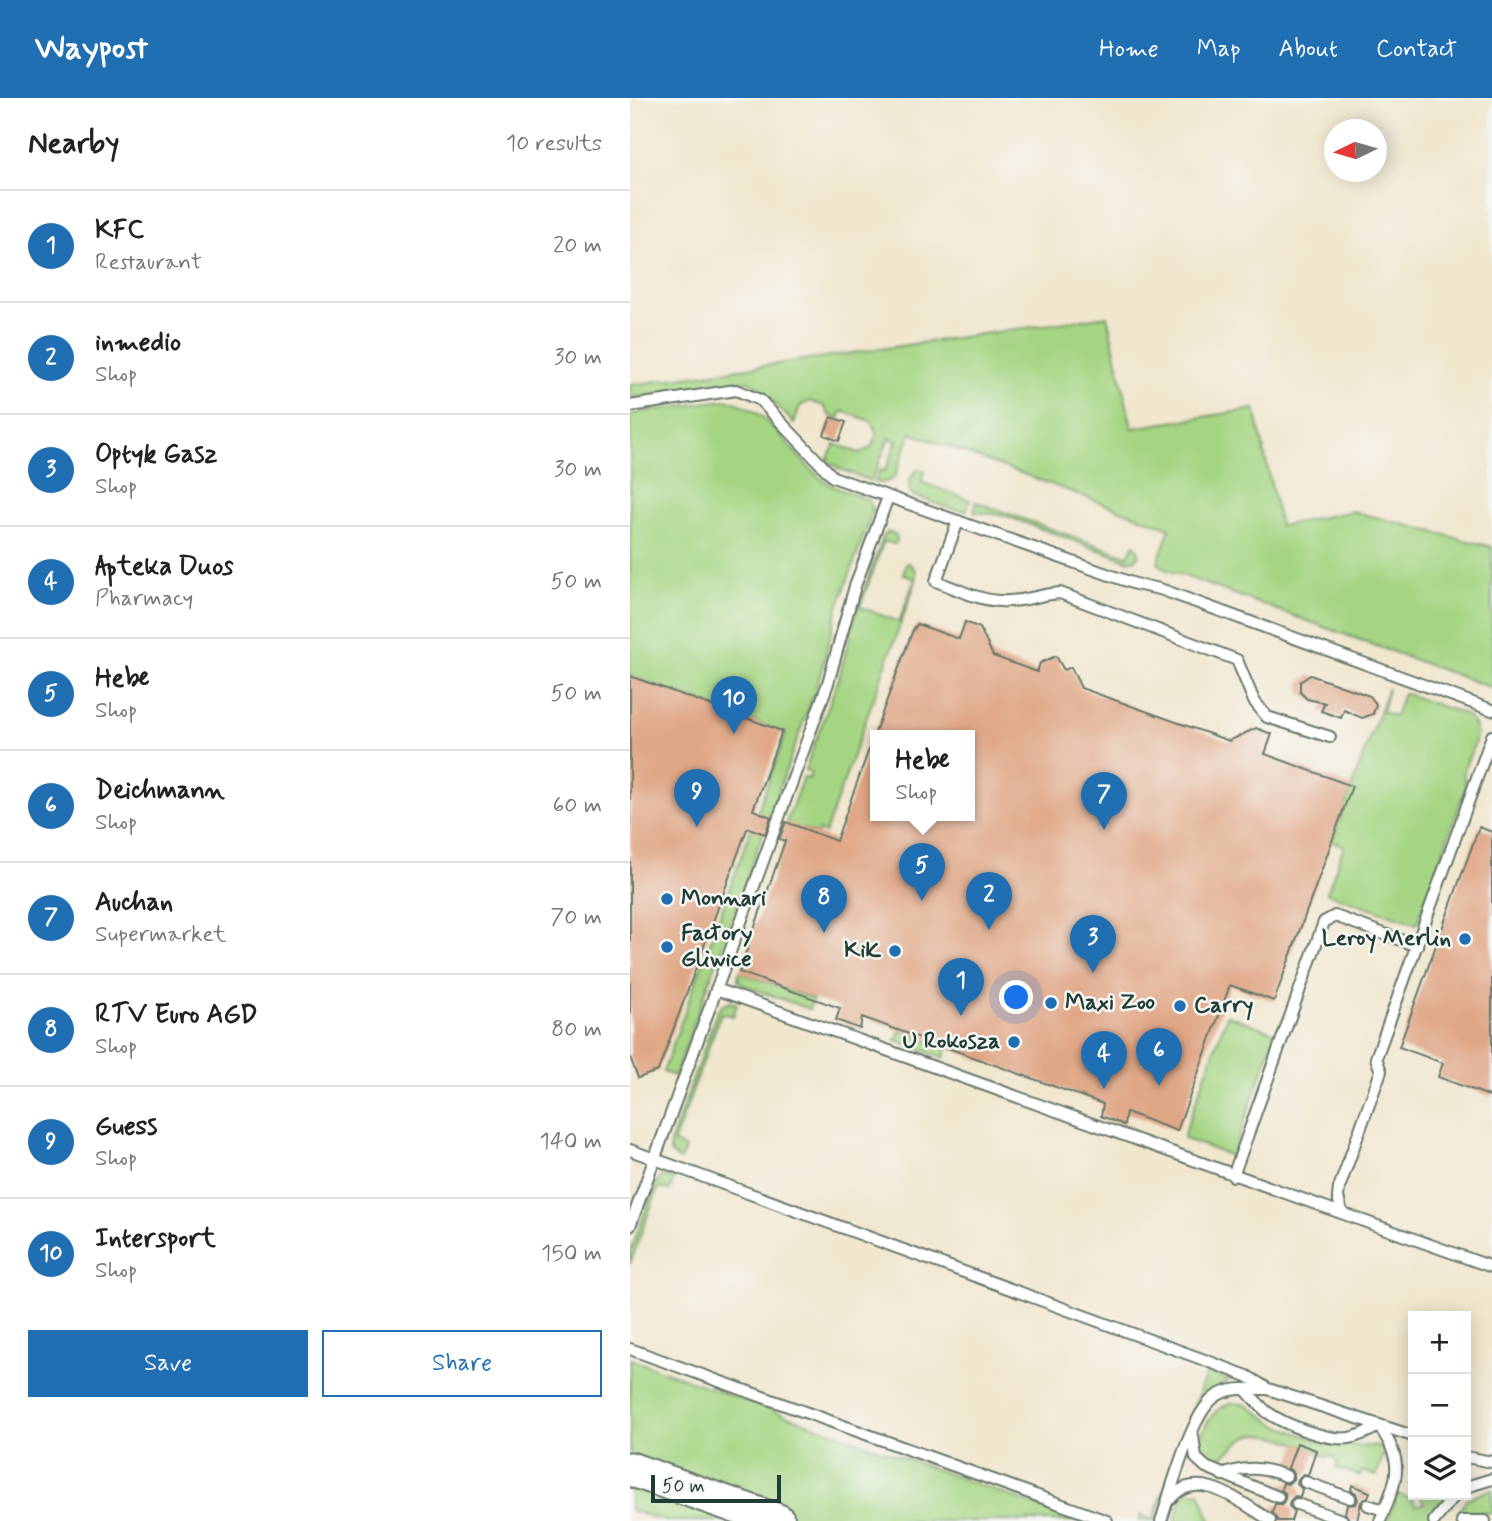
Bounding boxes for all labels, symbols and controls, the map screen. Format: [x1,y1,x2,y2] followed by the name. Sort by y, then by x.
[35,27,148,71] text: Waypost
[1099,34,1159,65] text: Home
[1197,34,1241,65] text: Map
[1279,34,1338,65] text: About
[1376,34,1457,65] text: Contact
[1324,119,1387,182] north arrow
[28,124,119,163] text: Nearby
[506,129,602,159] text: 10 results
[95,214,144,248] text: KFC
[46,231,56,261] text: 1
[553,231,602,261] text: 20 m
[95,248,202,278] text: Restaurant
[95,326,181,360] text: inmedio
[45,343,57,373] text: 2
[554,343,602,373] text: 30 m
[95,360,137,390] text: Shop
[95,438,217,472] text: Optyk Gasz
[46,455,56,485] text: 3
[554,455,602,485] text: 30 m
[95,472,137,502] text: Shop
[95,550,234,584] text: Apteka Duos
[44,567,58,597] text: 4
[551,567,602,597] text: 50 m
[95,584,193,614] text: Pharmacy
[95,662,149,696] text: Hebe
[711,676,757,734] pin: 10
[44,679,58,709] text: 5
[551,679,602,709] text: 50 m
[95,696,137,726] text: Shop
[870,730,975,821] popup
[895,744,950,778] text: Hebe
[674,769,720,827] pin: 9
[1081,772,1127,830] pin: 7
[95,774,225,808] text: Deichmann
[895,778,938,808] text: Shop
[45,791,57,821] text: 6
[553,791,602,821] text: 60 m
[95,808,137,838] text: Shop
[899,843,945,901] pin: 5
[966,872,1012,930] pin: 2
[801,875,847,933] pin: 8
[681,884,766,914] place label: Monnari
[95,886,173,920] text: Auchan
[659,891,675,907] marker: Monnari
[44,903,58,933] text: 7
[550,903,602,933] text: 70 m
[1070,915,1116,973] pin: 3
[681,919,753,975] place label: Factory Gliwice
[95,920,226,950] text: Supermarket
[1322,924,1451,954] place label: Leroy Merlin
[1457,931,1473,947] marker: Leroy Merlin
[844,936,881,966] place label: KiK
[659,939,675,955] marker: Factory Gliwice
[887,943,903,959] marker: KiK
[938,958,984,1016] pin: 1
[999,980,1033,1014] your location
[1065,988,1155,1018] place label: Maxi Zoo
[1194,991,1253,1021] place label: Carry
[1043,995,1059,1011] marker: Maxi Zoo
[95,998,258,1032] text: RTV Euro AGD
[1172,998,1188,1014] marker: Carry
[45,1015,57,1045] text: 8
[551,1015,602,1045] text: 80 m
[903,1027,1000,1057] place label: U Rokosza
[1136,1028,1182,1086] pin: 6
[1081,1031,1127,1089] pin: 4
[95,1032,137,1062] text: Shop
[1006,1034,1022,1050] marker: U Rokosza
[95,1110,157,1144] text: Guess
[45,1127,57,1157] text: 9
[539,1127,602,1157] text: 140 m
[95,1144,137,1174] text: Shop
[95,1222,216,1256] text: Intersport
[39,1239,63,1269] text: 10
[541,1239,602,1269] text: 150 m
[95,1256,137,1286] text: Shop
[1408,1311,1471,1500] map controls
[1408,1311,1471,1374] button: +
[28,1330,308,1397] button: Save
[322,1330,602,1397] button: Share
[1408,1374,1471,1437] button: −
[1408,1437,1471,1500] button: layers
[651,1472,780,1504] scale bar
[662,1474,705,1499] text: 50 m

